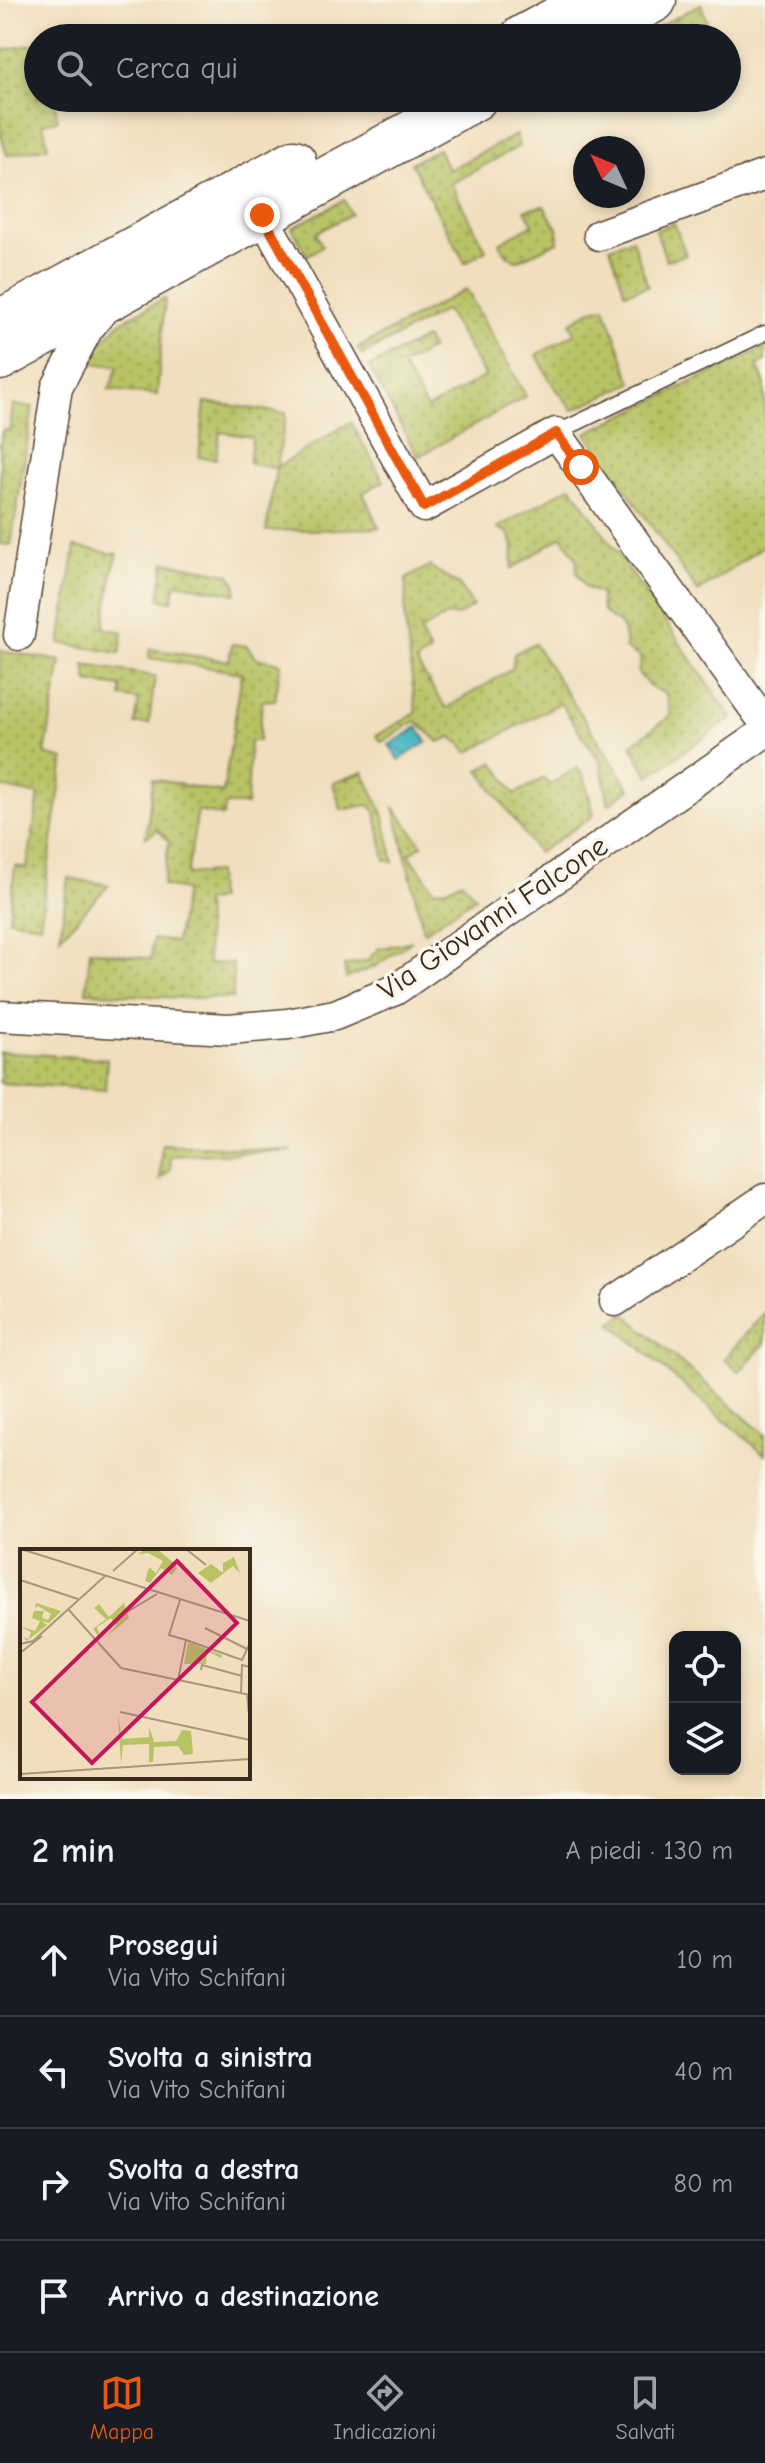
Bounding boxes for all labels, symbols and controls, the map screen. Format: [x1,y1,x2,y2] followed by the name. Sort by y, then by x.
[24,24,741,112] search box
[52,46,96,90] icon: search
[116,51,238,86] text: Cerca qui
[573,136,645,208] north arrow
[244,197,280,233] route end
[563,449,599,485] route start
[372,828,614,1008] street label: Via Giovanni Falcone
[20,1549,250,1779] inset map
[669,1631,741,1775] map controls
[669,1631,741,1703] button: locate
[669,1703,741,1775] button: layers
[32,1831,115,1871] text: 2 min
[565,1836,733,1866] text: A piedi · 130 m
[108,1928,219,1963] text: Prosegui
[32,1938,76,1982] icon: ahead
[677,1945,733,1975] text: 10 m
[108,1963,286,1993] text: Via Vito Schifani
[108,2040,313,2075] text: Svolta a sinistra
[32,2050,76,2094] icon: left
[674,2057,733,2087] text: 40 m
[108,2075,286,2105] text: Via Vito Schifani
[108,2152,300,2187] text: Svolta a destra
[32,2162,76,2206] icon: right
[674,2169,733,2199] text: 80 m
[108,2187,286,2217] text: Via Vito Schifani
[32,2274,76,2318] icon: arrive
[108,2279,379,2314] text: Arrivo a destinazione
[90,2371,154,2445] tab: Mappa
[334,2371,436,2445] tab: Indicazioni
[616,2371,675,2445] tab: Salvati

